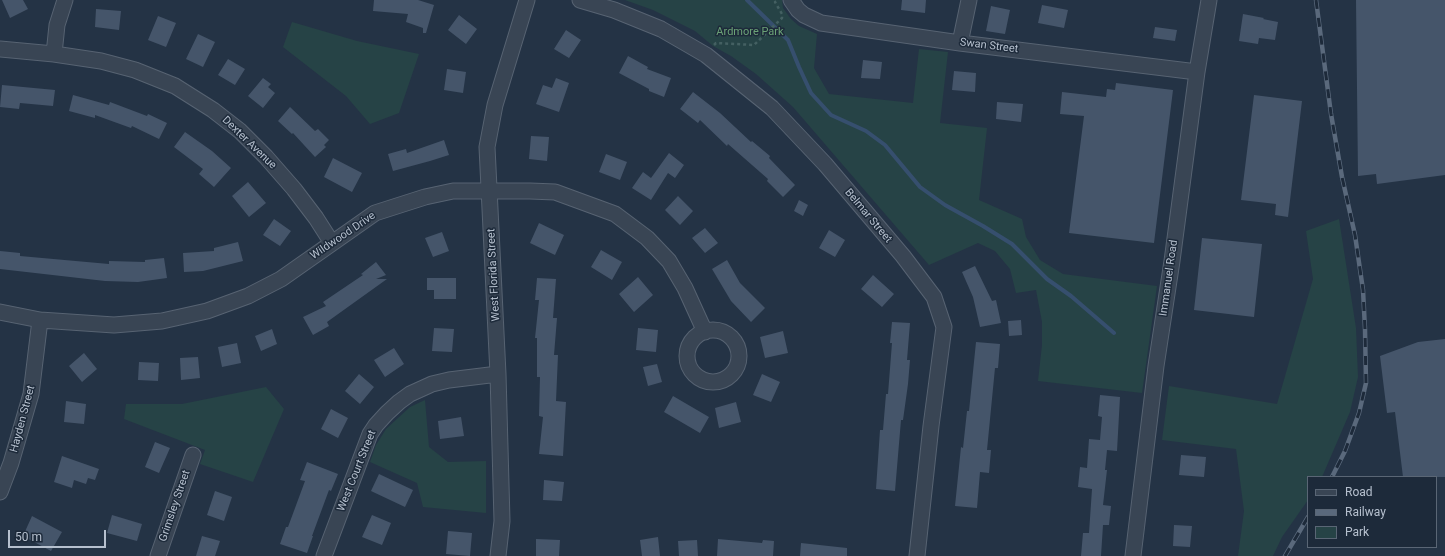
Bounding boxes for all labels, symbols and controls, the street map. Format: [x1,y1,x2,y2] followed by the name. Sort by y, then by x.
[716,25,784,39] park label: Ardmore Park
[959,36,1019,56] street label: Swan Street
[219,114,279,172] street label: Dexter Avenue
[842,186,894,246] street label: Belmar Street
[308,209,378,263] street label: Wildwood Drive
[485,228,503,322] street label: West Florida Street
[1157,239,1181,317] street label: Immanuel Road
[8,384,38,454] street label: Hayden Street
[335,429,379,513] street label: West Court Street
[157,469,193,543] street label: Grimsley Street
[1307,476,1437,548] legend
[1345,485,1373,499] text: Road
[1345,505,1386,519] text: Railway
[10,522,108,548] scale bar
[1345,525,1369,539] text: Park
[15,530,42,544] text: 50 m

